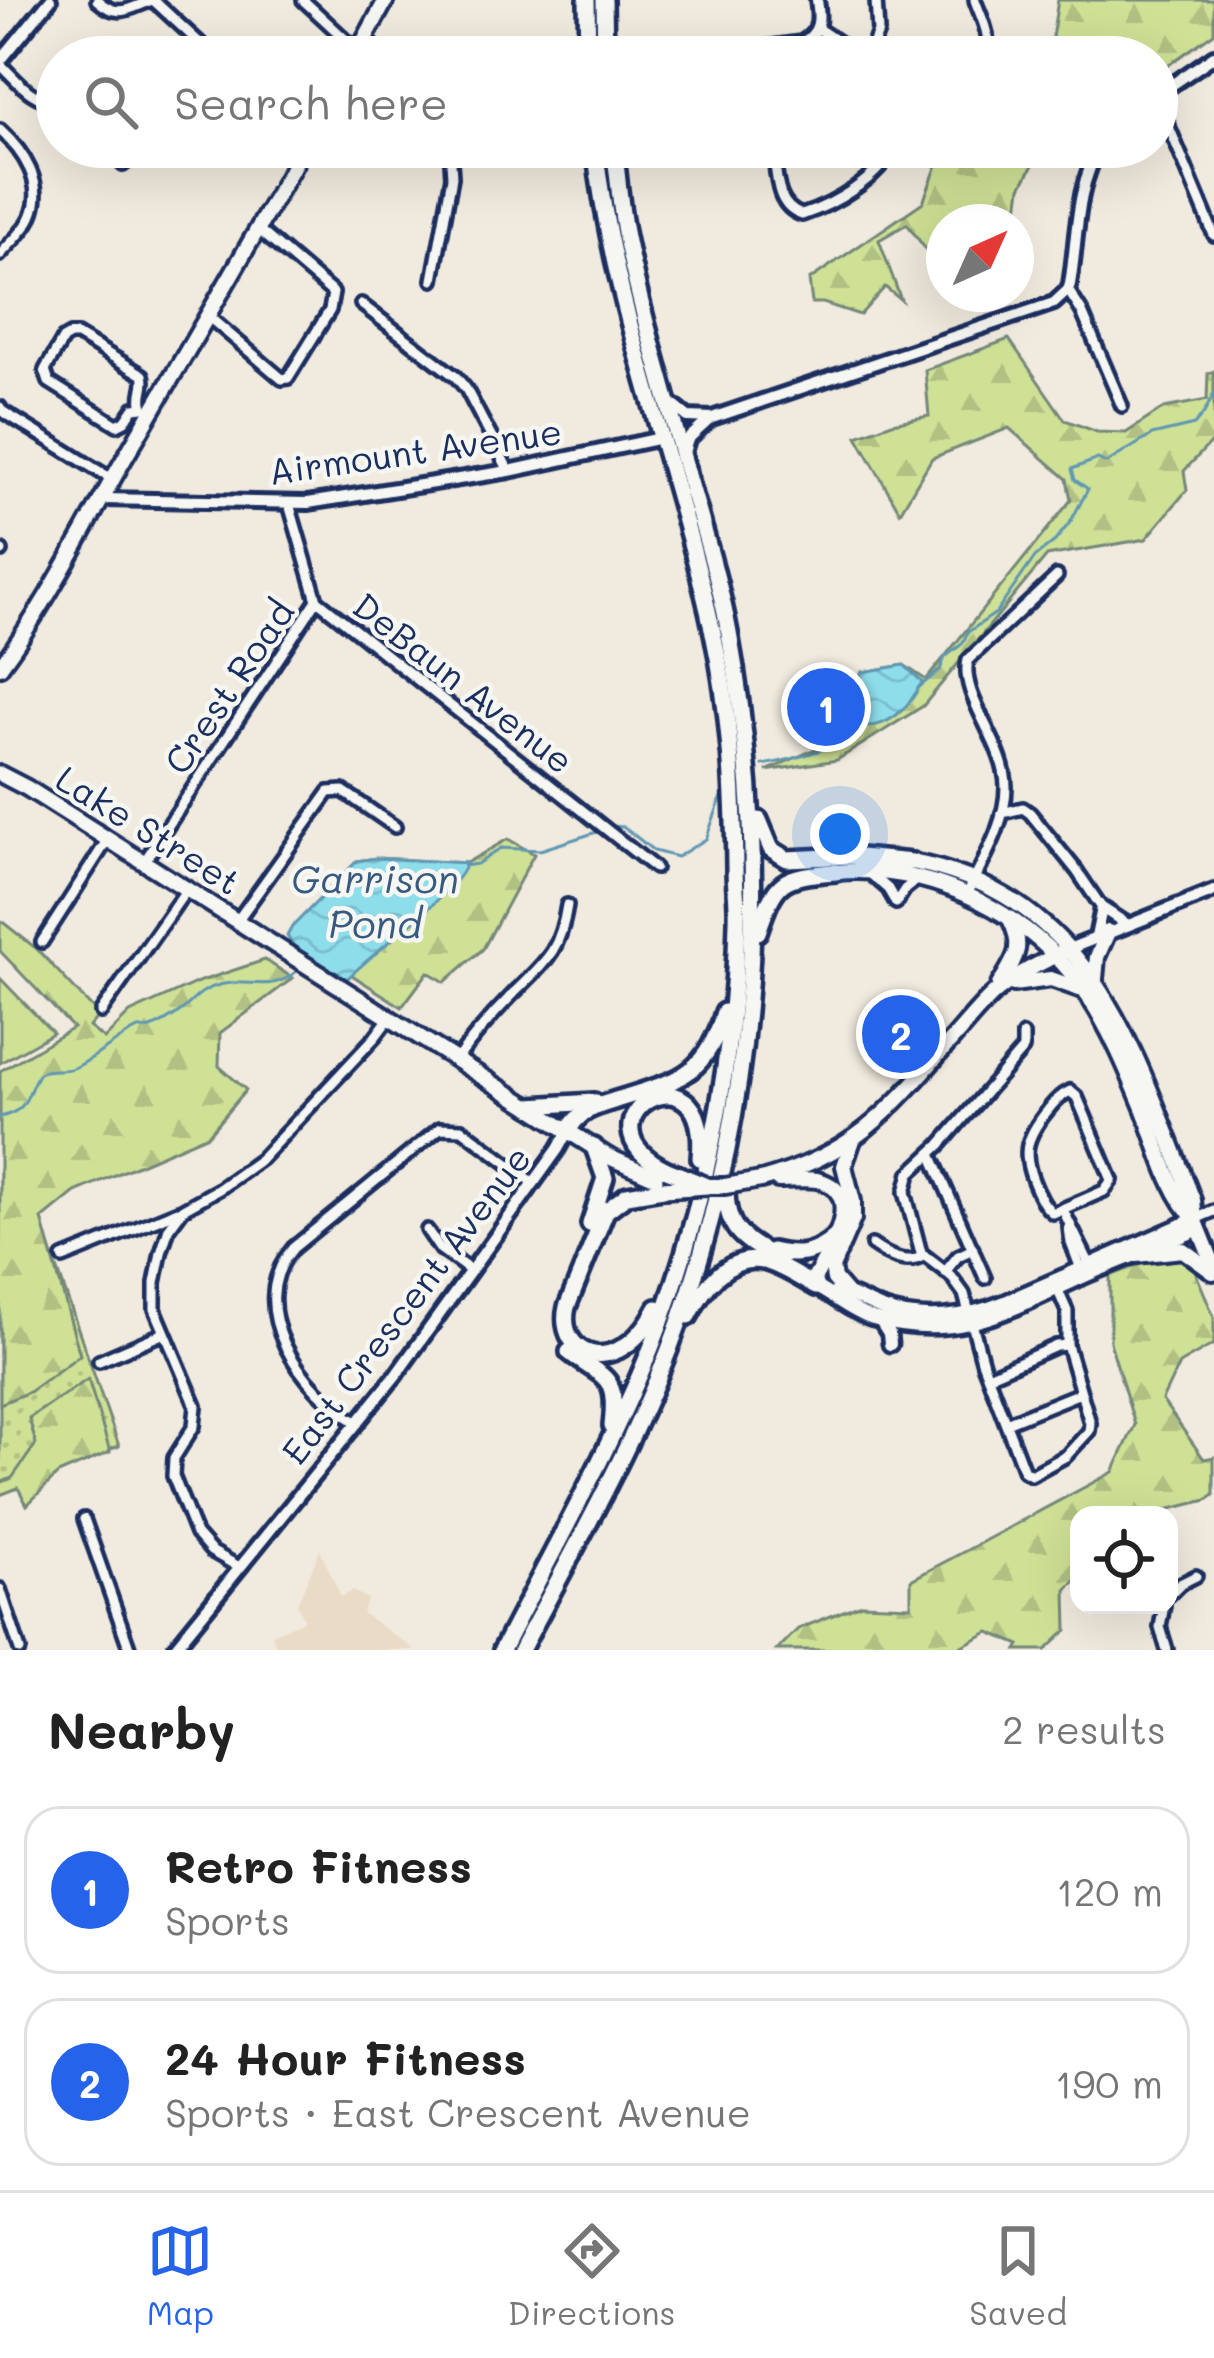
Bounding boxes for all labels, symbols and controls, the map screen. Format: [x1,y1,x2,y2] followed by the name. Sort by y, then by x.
[36,36,1178,168] search box
[78,69,144,135] icon: search
[174,73,448,131] text: Search here
[926,204,1034,312] north arrow
[265,406,565,494] street label: Airmount Avenue
[344,581,584,783] street label: DeBaun Avenue
[152,590,304,782] street label: Crest Road
[787,662,865,752] pin: 1
[48,754,250,904] street label: Lake Street
[810,804,870,864] your location
[291,852,459,948] water label: Garrison Pond
[862,989,940,1079] pin: 2
[270,1135,540,1473] street label: East Crescent Avenue
[1070,1506,1178,1614] map controls
[1070,1506,1178,1614] button: locate
[48,1695,235,1762] text: Nearby
[1002,1703,1166,1754] text: 2 results
[165,1836,472,1894] text: Retro Fitness
[81,1865,99,1916] text: 1
[1056,1865,1163,1916] text: 120 m
[165,1894,290,1945] text: Sports
[165,2028,526,2086] text: 24 Hour Fitness
[79,2057,101,2108] text: 2
[1055,2057,1163,2108] text: 190 m
[165,2086,751,2137] text: Sports · East Crescent Avenue
[147,2218,214,2333] tab: Map
[508,2218,675,2333] tab: Directions
[969,2218,1067,2333] tab: Saved

